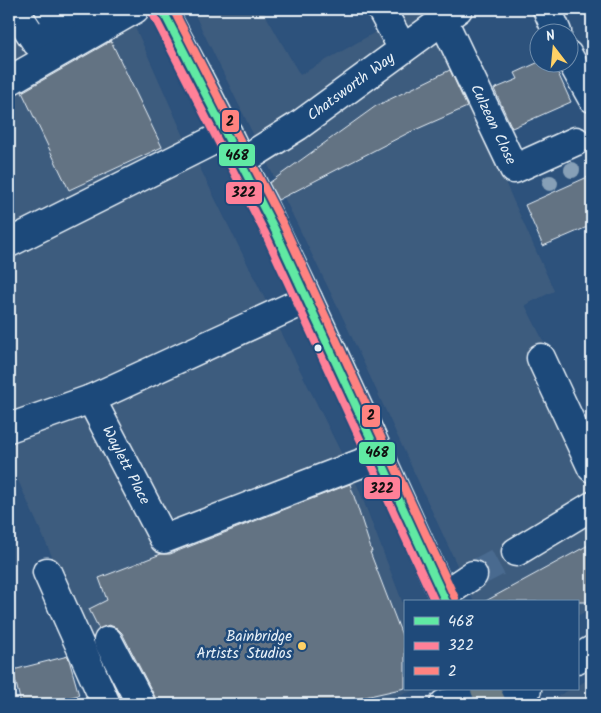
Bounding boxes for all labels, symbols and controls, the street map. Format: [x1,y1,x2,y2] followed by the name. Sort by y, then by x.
[528,22,578,72] north arrow
[543,25,558,48] text: N
[302,46,401,127] street label: Chatsworth Way
[463,80,523,169] street label: Culzean Close
[221,109,240,133] line badge: 2
[226,111,234,133] text: 2
[218,143,256,167] line badge: 468
[225,145,249,167] text: 468
[225,181,263,205] line badge: 322
[231,182,256,204] text: 322
[313,343,323,353] unlabelled marker
[361,404,381,428] line badge: 2
[367,405,375,427] text: 2
[95,422,156,510] street label: Waylett Place
[358,441,396,465] line badge: 468
[365,442,389,464] text: 468
[363,476,401,500] line badge: 322
[369,478,394,500] text: 322
[404,600,578,690] legend
[448,610,475,634] text: 468
[197,625,293,666] place label: Bainbridge Artists' Studios
[448,634,474,658] text: 322
[296,640,308,652] marker: Bainbridge Artists' Studios
[448,660,457,684] text: 2

